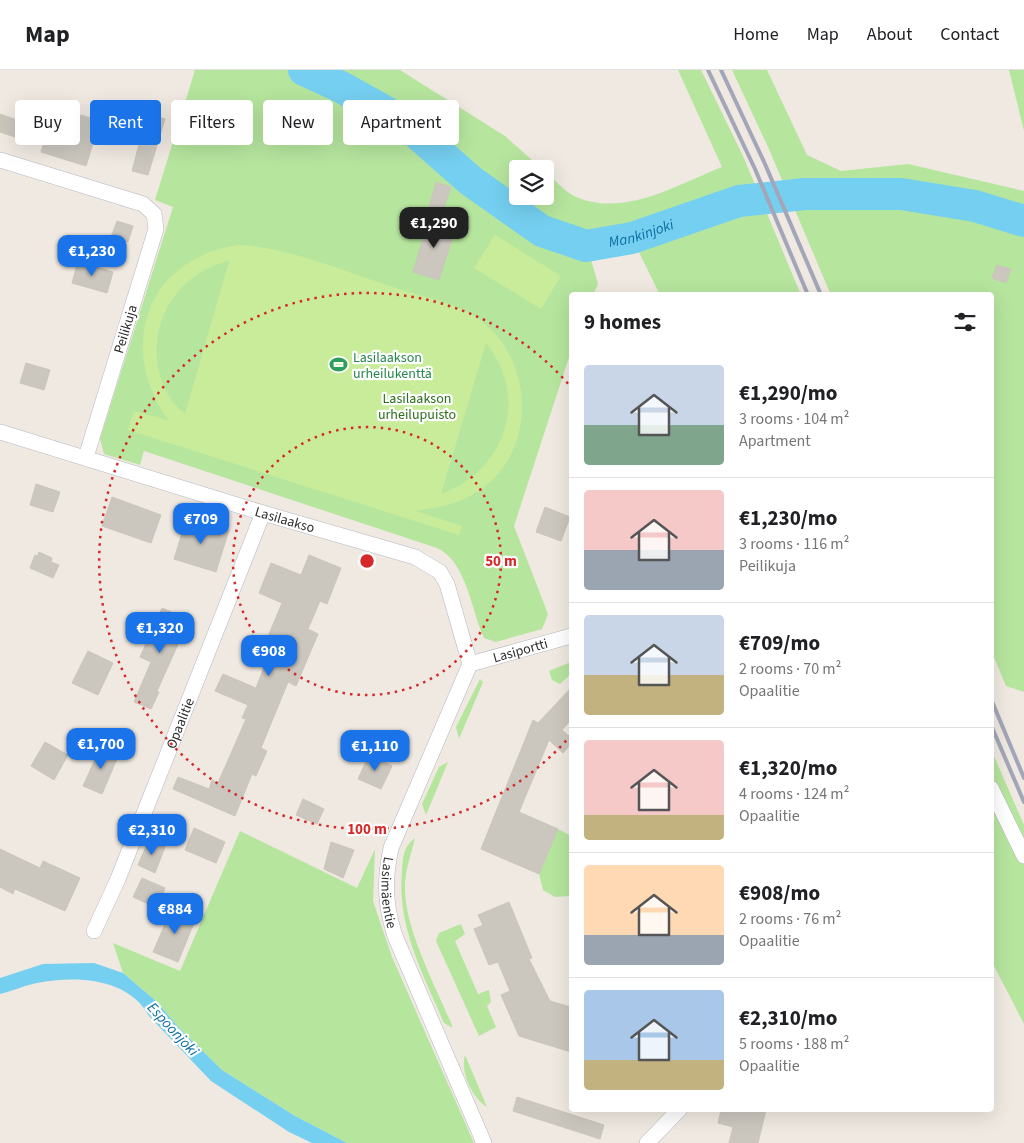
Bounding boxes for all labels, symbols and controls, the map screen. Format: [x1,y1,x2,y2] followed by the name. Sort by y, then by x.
[25,17,70,52] text: Map
[733,22,779,47] text: Home
[807,22,839,47] text: Map
[867,22,912,47] text: About
[940,22,999,47] text: Contact
[15,100,80,145] chip: Buy
[90,100,161,145] chip: Rent
[171,100,253,145] chip: Filters
[263,100,333,145] chip: New
[343,100,459,145] chip: Apartment
[509,160,554,205] map controls
[509,160,554,205] button: layers
[393,206,475,249] pin: €1,290
[410,212,458,234] text: €1,290
[607,214,677,253] water label: Mankinjoki
[51,234,133,277] pin: €1,230
[68,240,116,262] text: €1,230
[109,303,143,356] street label: Peilikuja
[584,307,661,337] text: 9 homes
[951,308,979,336] icon: filters
[353,348,432,384] place label: Lasilaakson urheilukenttä
[329,355,349,375] sports icon: Lasilaakson urheilukenttä
[739,378,838,408] text: €1,290/mo
[624,385,684,445] icon: home
[378,389,456,425] park label: Lasilaakson urheilupuisto
[739,408,849,430] text: 3 rooms · 104 m²
[739,430,811,452] text: Apartment
[171,502,231,545] pin: €709
[252,502,317,538] street label: Lasilaakso
[739,503,838,533] text: €1,230/mo
[184,508,218,530] text: €709
[624,510,684,570] icon: home
[739,533,849,555] text: 3 rooms · 116 m²
[485,551,517,572] text: 50 m
[358,552,376,570] centre of rings
[739,555,796,577] text: Peilikuja
[119,612,201,654] pin: €1,320
[136,617,184,639] text: €1,320
[739,628,820,658] text: €709/mo
[239,634,299,677] pin: €908
[491,634,550,668] street label: Lasiportti
[624,635,684,695] icon: home
[252,640,286,662] text: €908
[739,658,841,680] text: 2 rooms · 70 m²
[739,680,800,702] text: Opaalitie
[162,695,200,752] street label: Opaalitie
[60,728,142,770] pin: €1,700
[334,730,416,772] pin: €1,110
[77,733,125,755] text: €1,700
[351,735,399,757] text: €1,110
[739,753,838,783] text: €1,320/mo
[624,760,684,820] icon: home
[739,783,849,805] text: 4 rooms · 124 m²
[739,805,800,827] text: Opaalitie
[111,814,193,856] pin: €2,310
[128,819,176,841] text: €2,310
[347,819,387,840] text: 100 m
[375,855,401,931] street label: Lasimäentie
[739,878,820,908] text: €908/mo
[624,885,684,945] icon: home
[145,892,205,935] pin: €884
[158,898,192,920] text: €884
[739,908,841,930] text: 2 rooms · 76 m²
[739,930,800,952] text: Opaalitie
[142,998,203,1061] water label: Espoonjoki
[739,1003,838,1033] text: €2,310/mo
[624,1010,684,1070] icon: home
[739,1033,849,1055] text: 5 rooms · 188 m²
[739,1055,800,1077] text: Opaalitie

